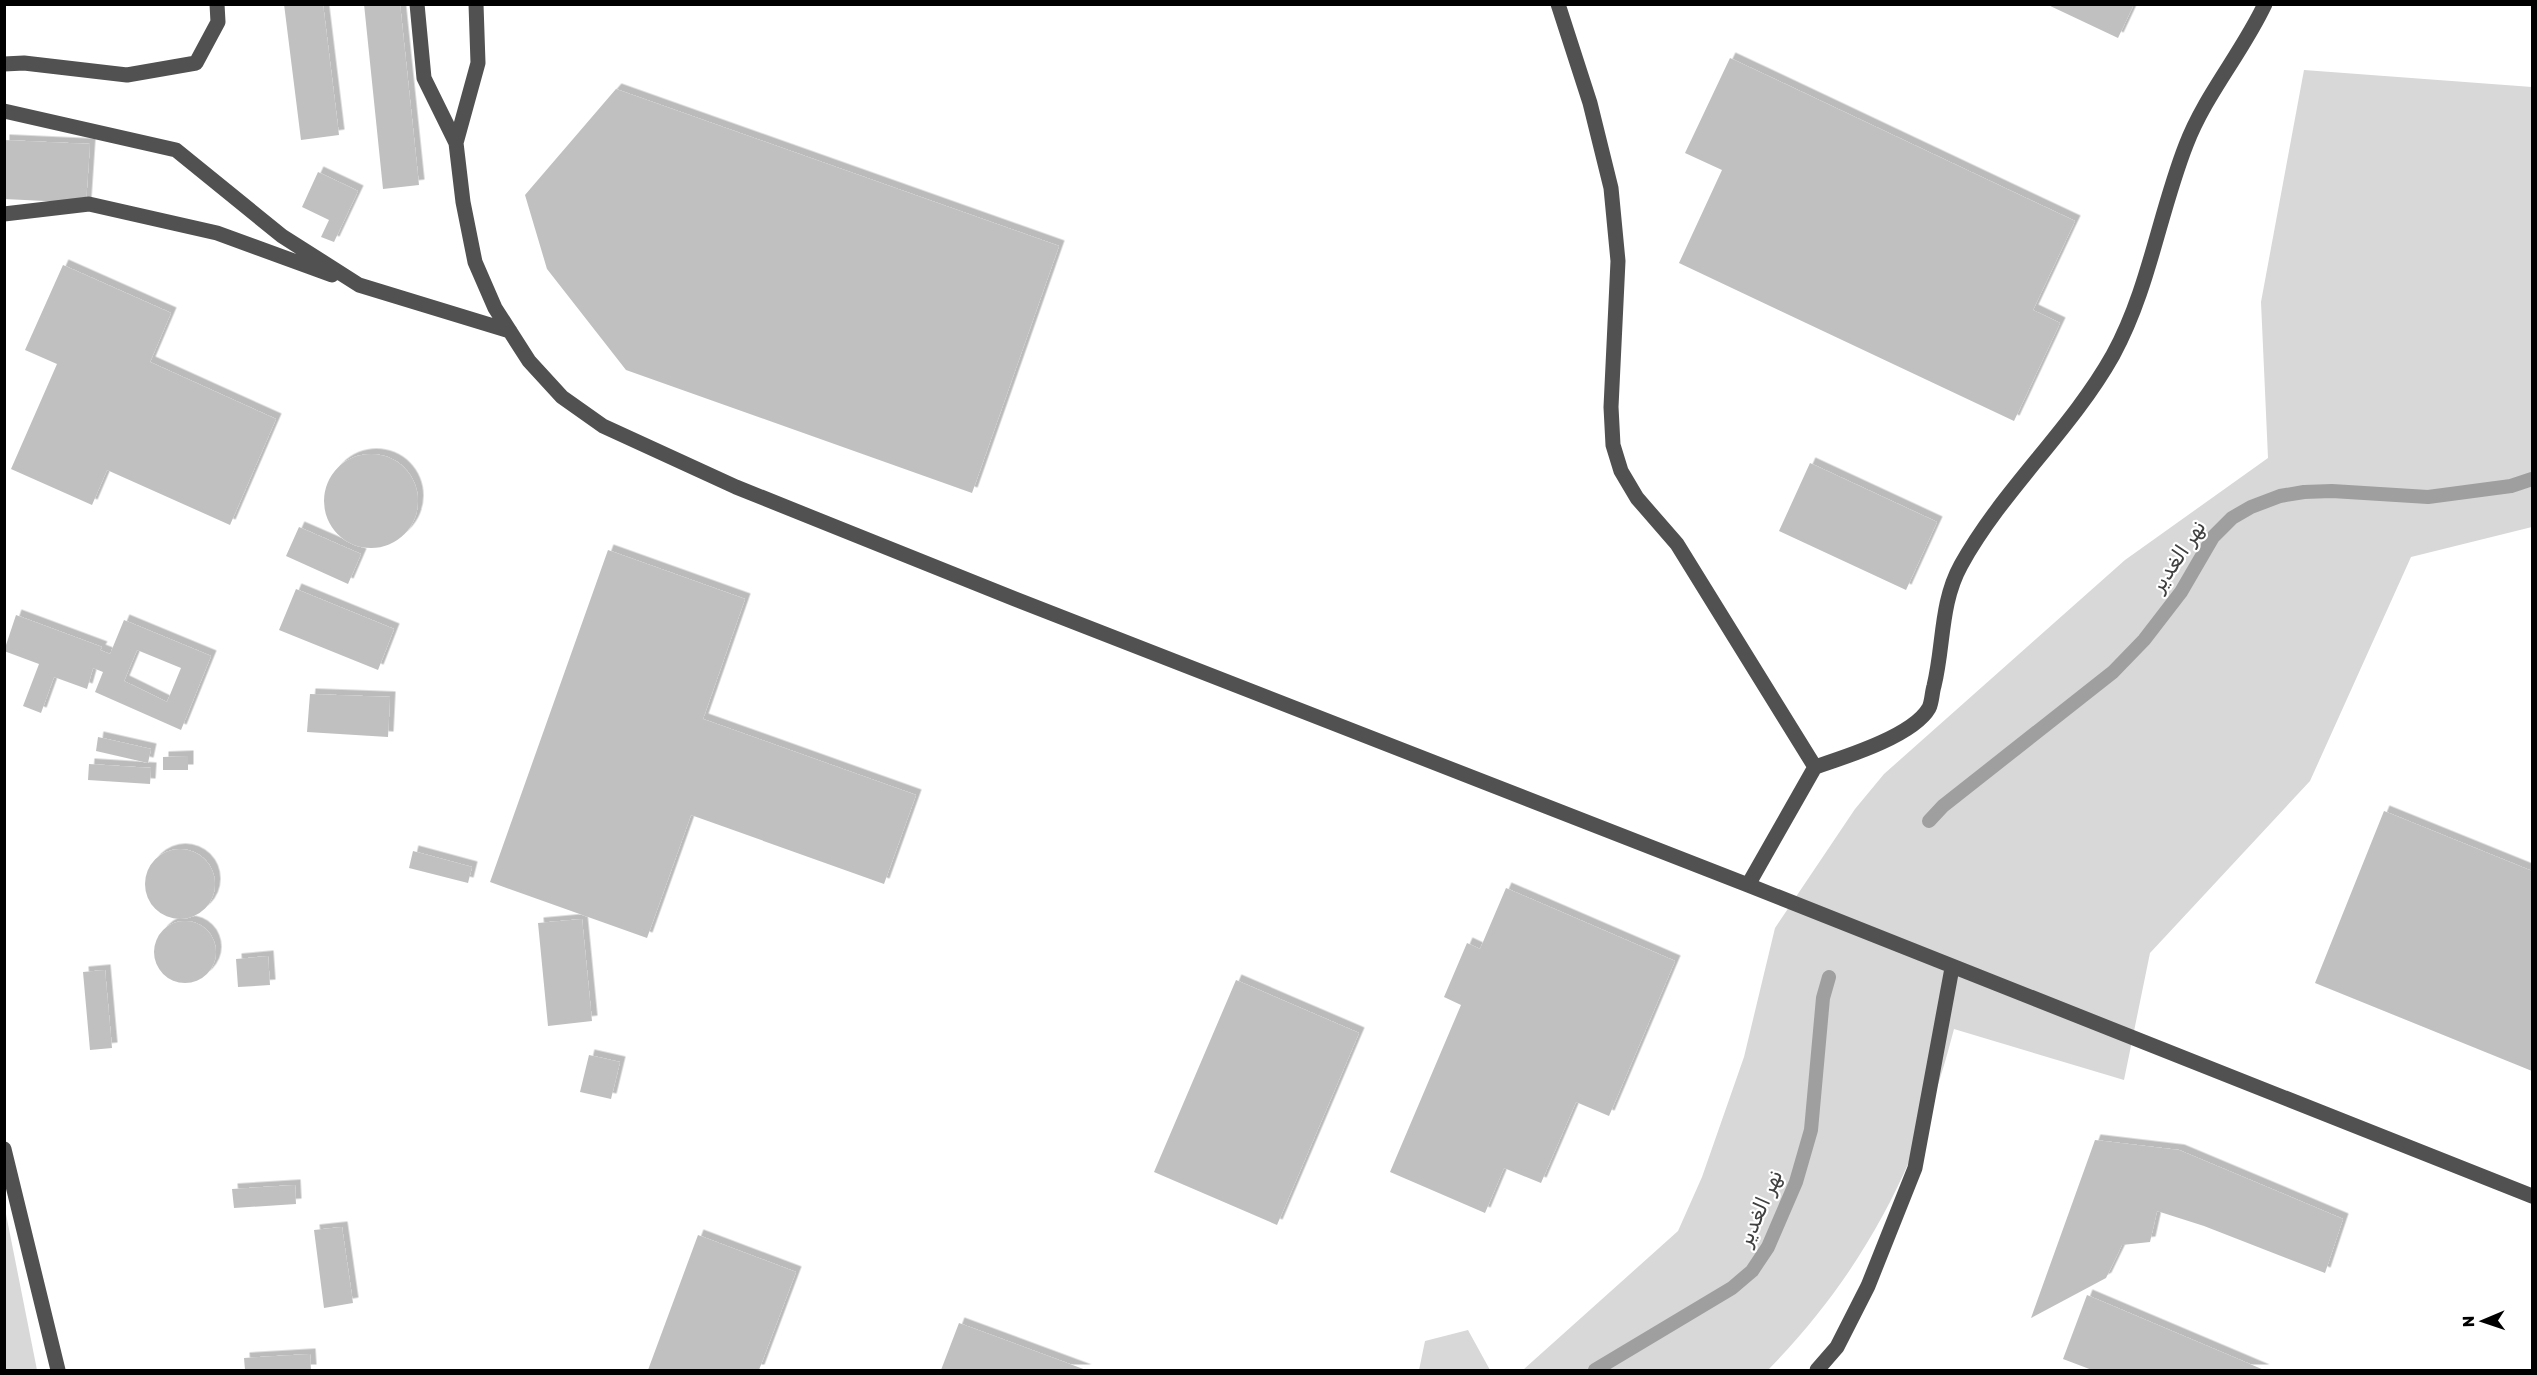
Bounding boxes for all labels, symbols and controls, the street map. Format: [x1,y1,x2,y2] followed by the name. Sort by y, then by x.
[2143,515,2211,598] water label: نهر الغدير
[1731,1166,1787,1252] water label: نهر الغدير
[2453,1291,2513,1351] north arrow
[2459,1315,2478,1328] text: N

